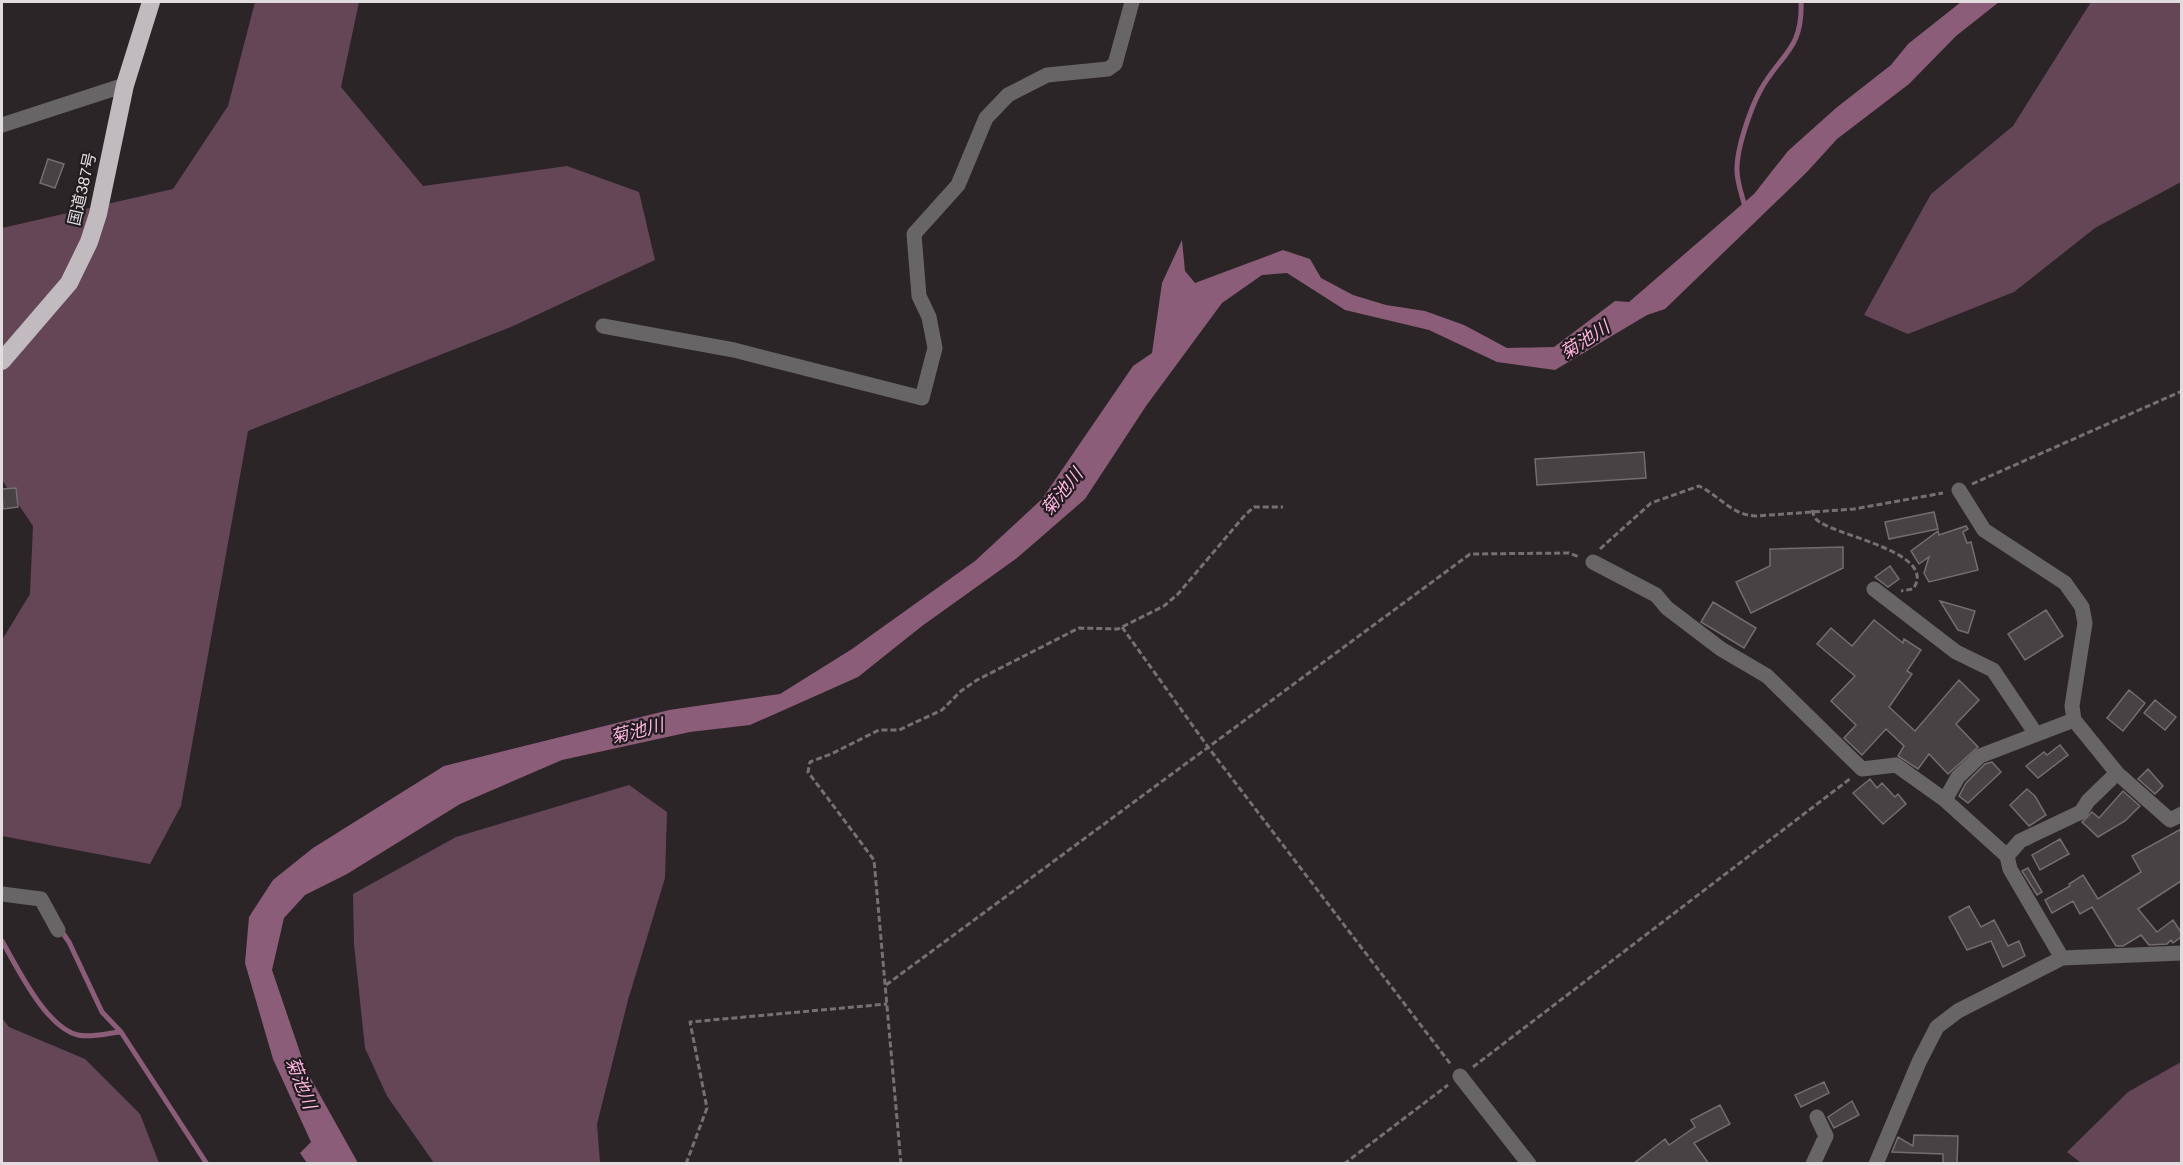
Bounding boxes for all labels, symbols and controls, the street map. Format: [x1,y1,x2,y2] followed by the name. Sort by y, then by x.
[65,151,99,227] street label: 国道387号
[1557,316,1615,363] water label: 菊池川
[1037,463,1088,519] water label: 菊池川
[608,714,668,747] water label: 菊池川
[282,1054,321,1114] water label: 菊池川

